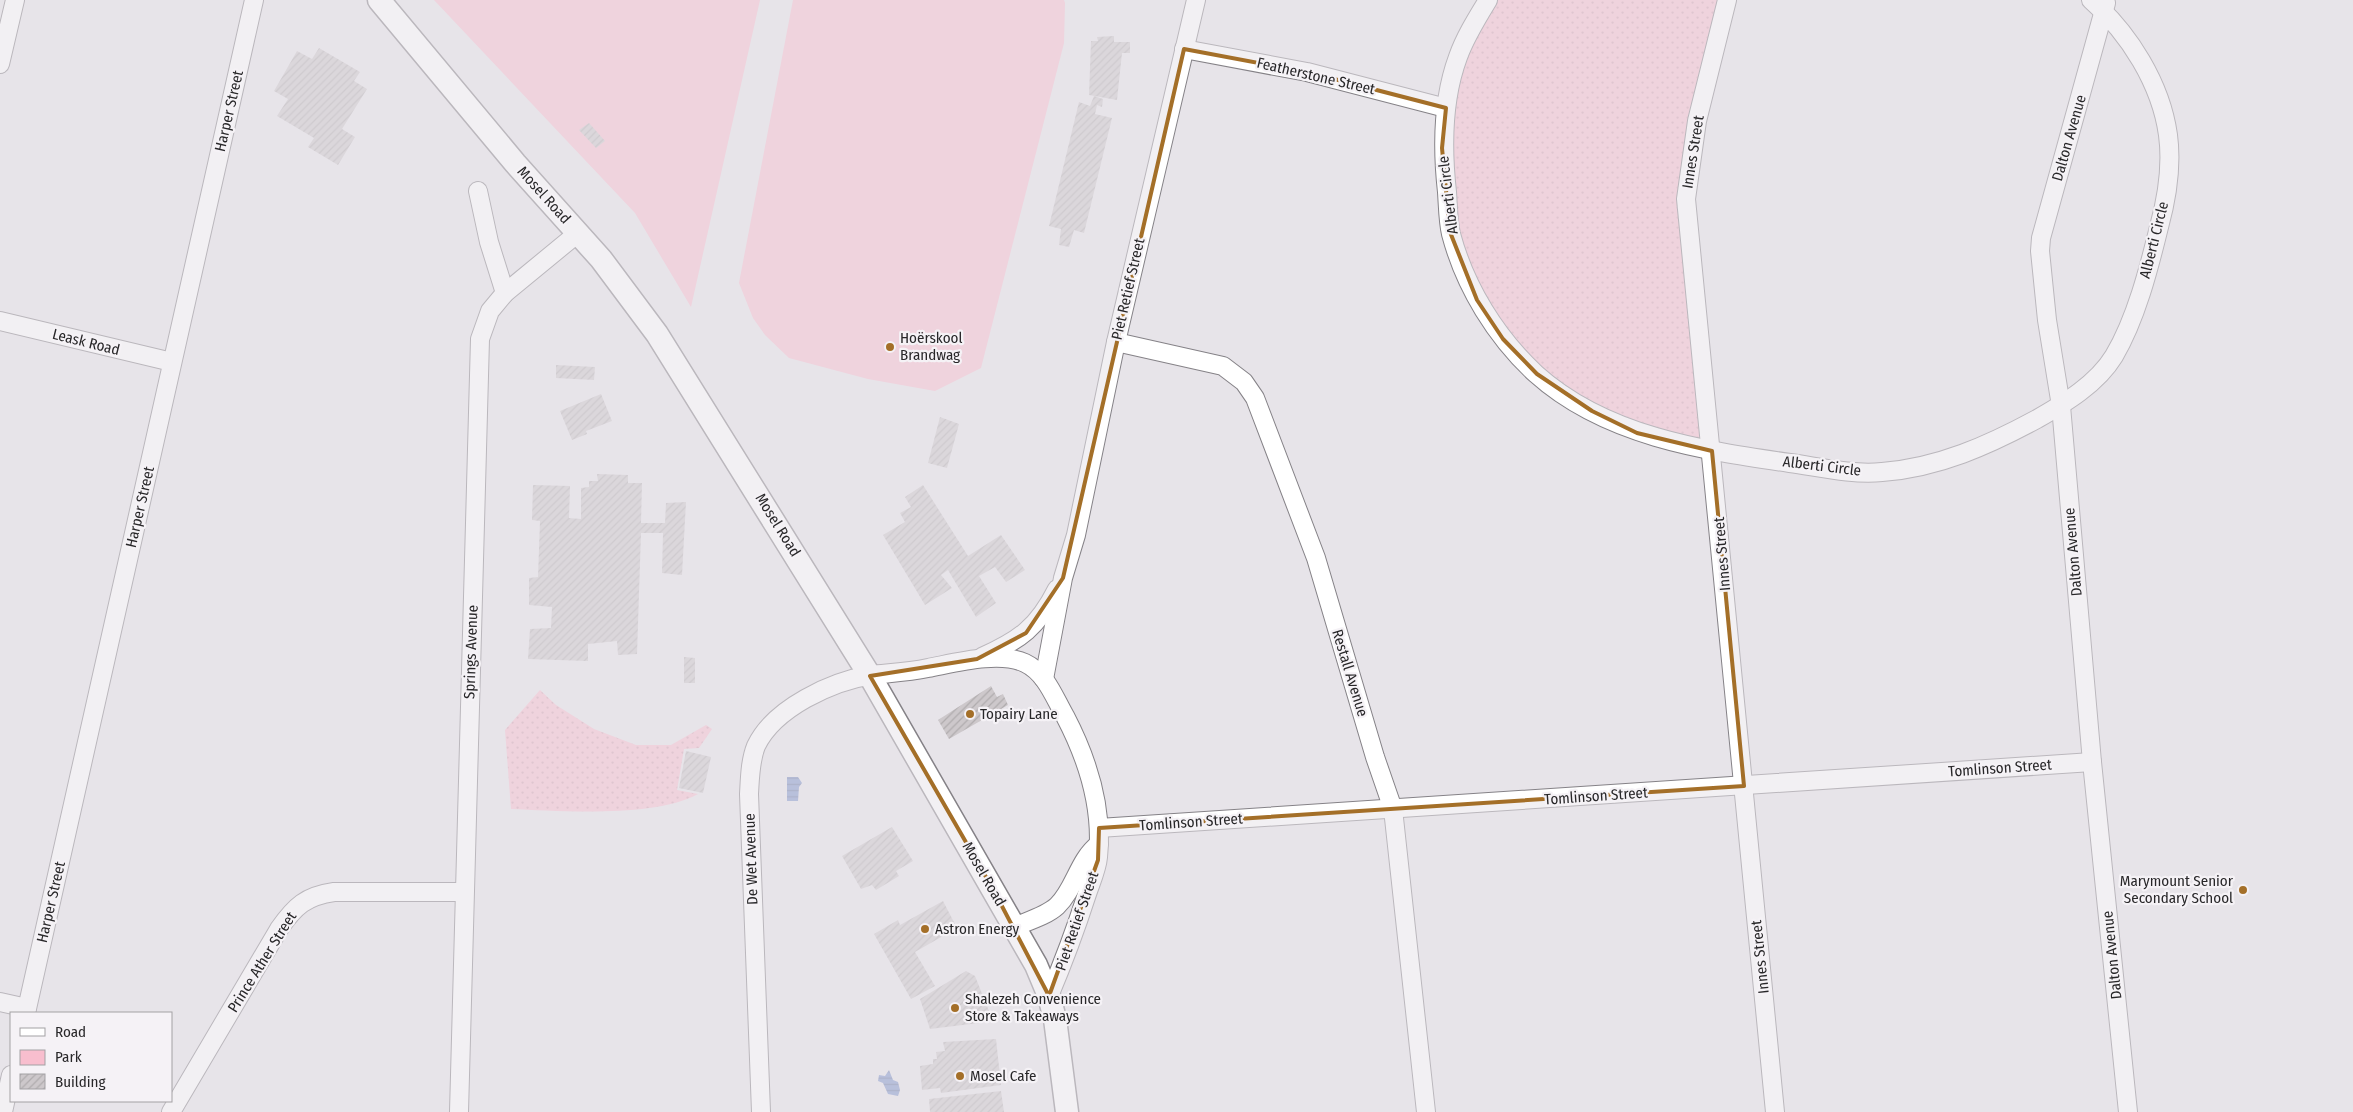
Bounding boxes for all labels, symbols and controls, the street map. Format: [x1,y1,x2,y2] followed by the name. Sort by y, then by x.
[1255,54,1377,98] street label: Featherstone Street
[211,69,247,153] street label: Harper Street
[2048,93,2090,183] street label: Dalton Avenue
[1678,114,1708,190] street label: Innes Street
[1434,155,1462,235] street label: Alberti Circle
[514,163,574,227] street label: Mosel Road
[2136,200,2172,280] street label: Alberti Circle
[1108,236,1148,342] street label: Piet Retief Street
[50,325,122,359] street label: Leask Road
[900,329,962,364] place label: Hoërskool Brandwag
[884,341,896,353] marker: Hoërskool Brandwag
[1782,452,1862,480] street label: Alberti Circle
[122,465,158,549] street label: Harper Street
[752,490,804,560] street label: Mosel Road
[2060,507,2086,597] street label: Dalton Avenue
[1710,516,1734,592] street label: Innes Street
[460,605,482,699] street label: Springs Avenue
[1328,627,1372,719] street label: Restall Avenue
[980,705,1058,723] place label: Topairy Lane
[964,708,976,720] marker: Topairy Lane
[1948,755,2052,781] street label: Tomlinson Street
[1544,783,1648,809] street label: Tomlinson Street
[1139,809,1243,835] street label: Tomlinson Street
[740,813,762,905] street label: De Wet Avenue
[958,839,1010,909] street label: Mosel Road
[33,860,69,944] street label: Harper Street
[1052,869,1102,973] street label: Piet Retief Street
[2120,872,2234,907] place label: Marymount Senior Secondary School
[2237,884,2249,896] marker: Marymount Senior Secondary School
[224,908,300,1016] street label: Prince Ather Street
[2098,910,2126,1000] street label: Dalton Avenue
[1747,919,1773,995] street label: Innes Street
[935,920,1020,938] place label: Astron Energy
[919,923,931,935] marker: Astron Energy
[965,990,1101,1025] place label: Shalezeh Convenience Store & Takeaways
[949,1002,961,1014] marker: Shalezeh Convenience Store & Takeaways
[10,1012,172,1102] legend
[55,1023,86,1041] text: Road
[55,1048,82,1066] text: Park
[970,1067,1037,1085] place label: Mosel Cafe
[954,1070,966,1082] marker: Mosel Cafe
[55,1073,106,1091] text: Building

